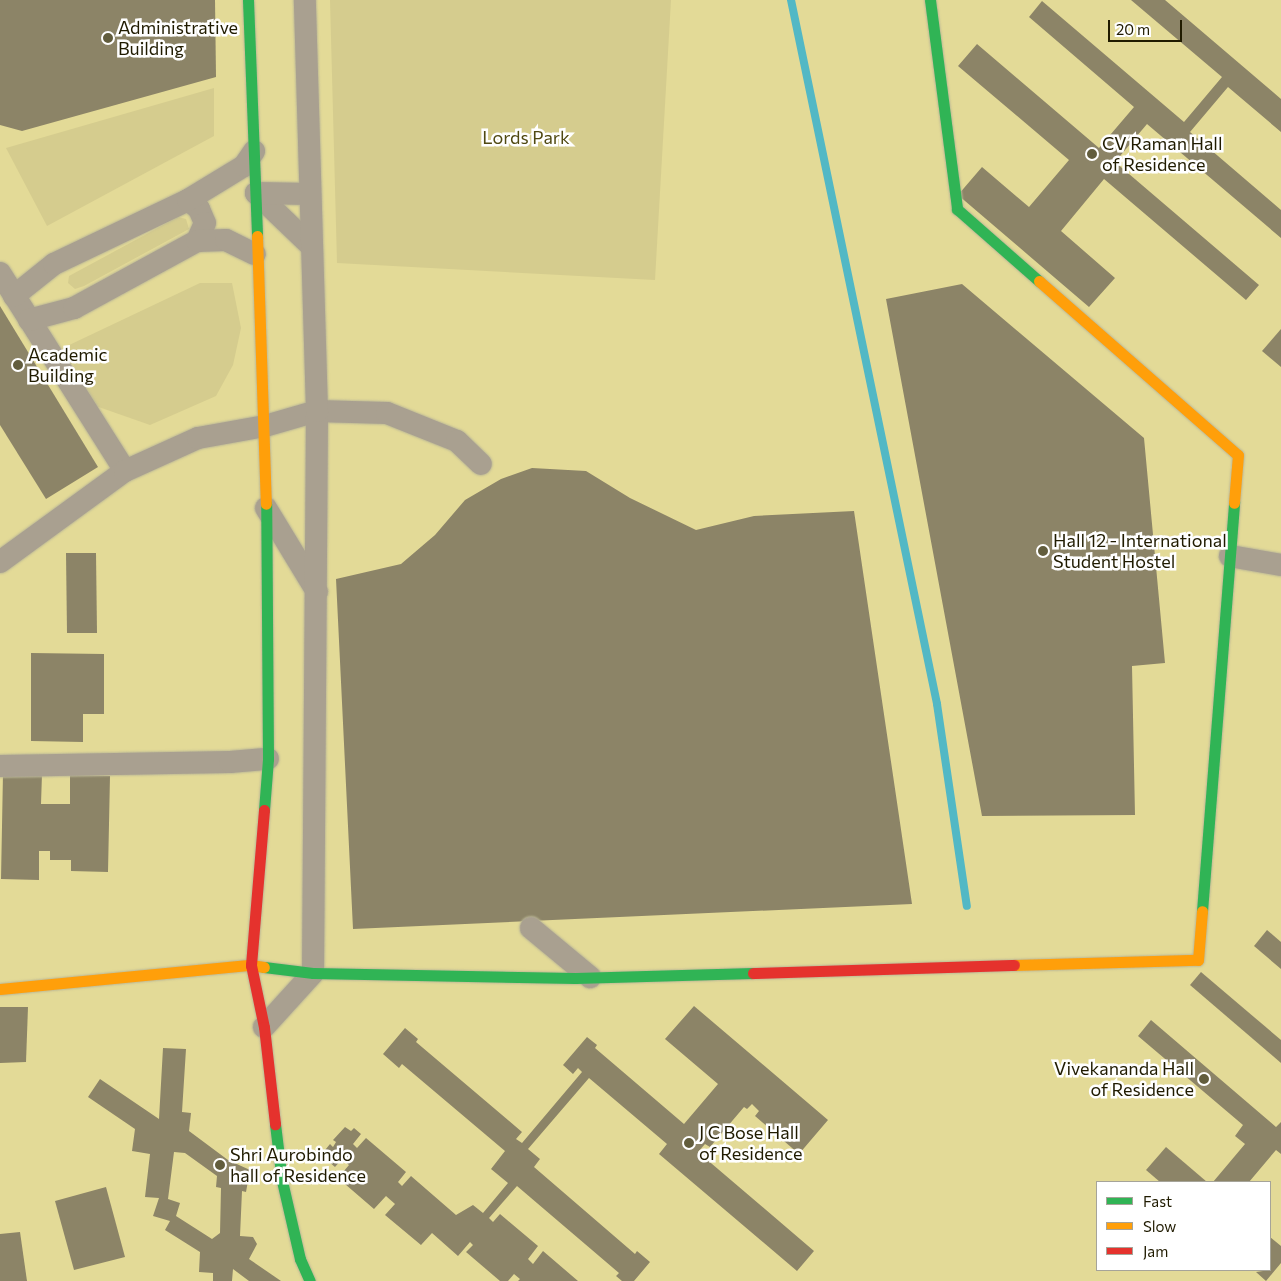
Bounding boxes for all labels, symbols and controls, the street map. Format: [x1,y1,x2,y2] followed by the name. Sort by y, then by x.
[1111,10,1185,42] scale bar
[118,17,238,59] place label: Administrative Building
[1116,20,1150,38] text: 20 m
[102,32,114,44] marker: Administrative Building
[482,126,570,148] park label: Lords Park
[1102,133,1222,176] place label: CV Raman Hall of Residence
[1086,148,1098,160] marker: CV Raman Hall of Residence
[28,344,107,386] place label: Academic Building
[12,359,24,371] marker: Academic Building
[1053,530,1227,572] place label: Hall 12 - International Student Hostel
[1037,545,1049,557] marker: Hall 12 - International Student Hostel
[1054,1058,1194,1100] place label: Vivekananda Hall of Residence
[1198,1073,1210,1085] marker: Vivekananda Hall of Residence
[699,1122,803,1164] place label: J C Bose Hall of Residence
[683,1137,695,1149] marker: J C Bose Hall of Residence
[230,1144,366,1186] place label: Shri Aurobindo hall of Residence
[214,1159,226,1171] marker: Shri Aurobindo hall of Residence
[1096,1181,1271,1271] legend
[1143,1192,1172,1210] text: Fast
[1143,1217,1176,1235] text: Slow
[1143,1242,1168,1260] text: Jam

